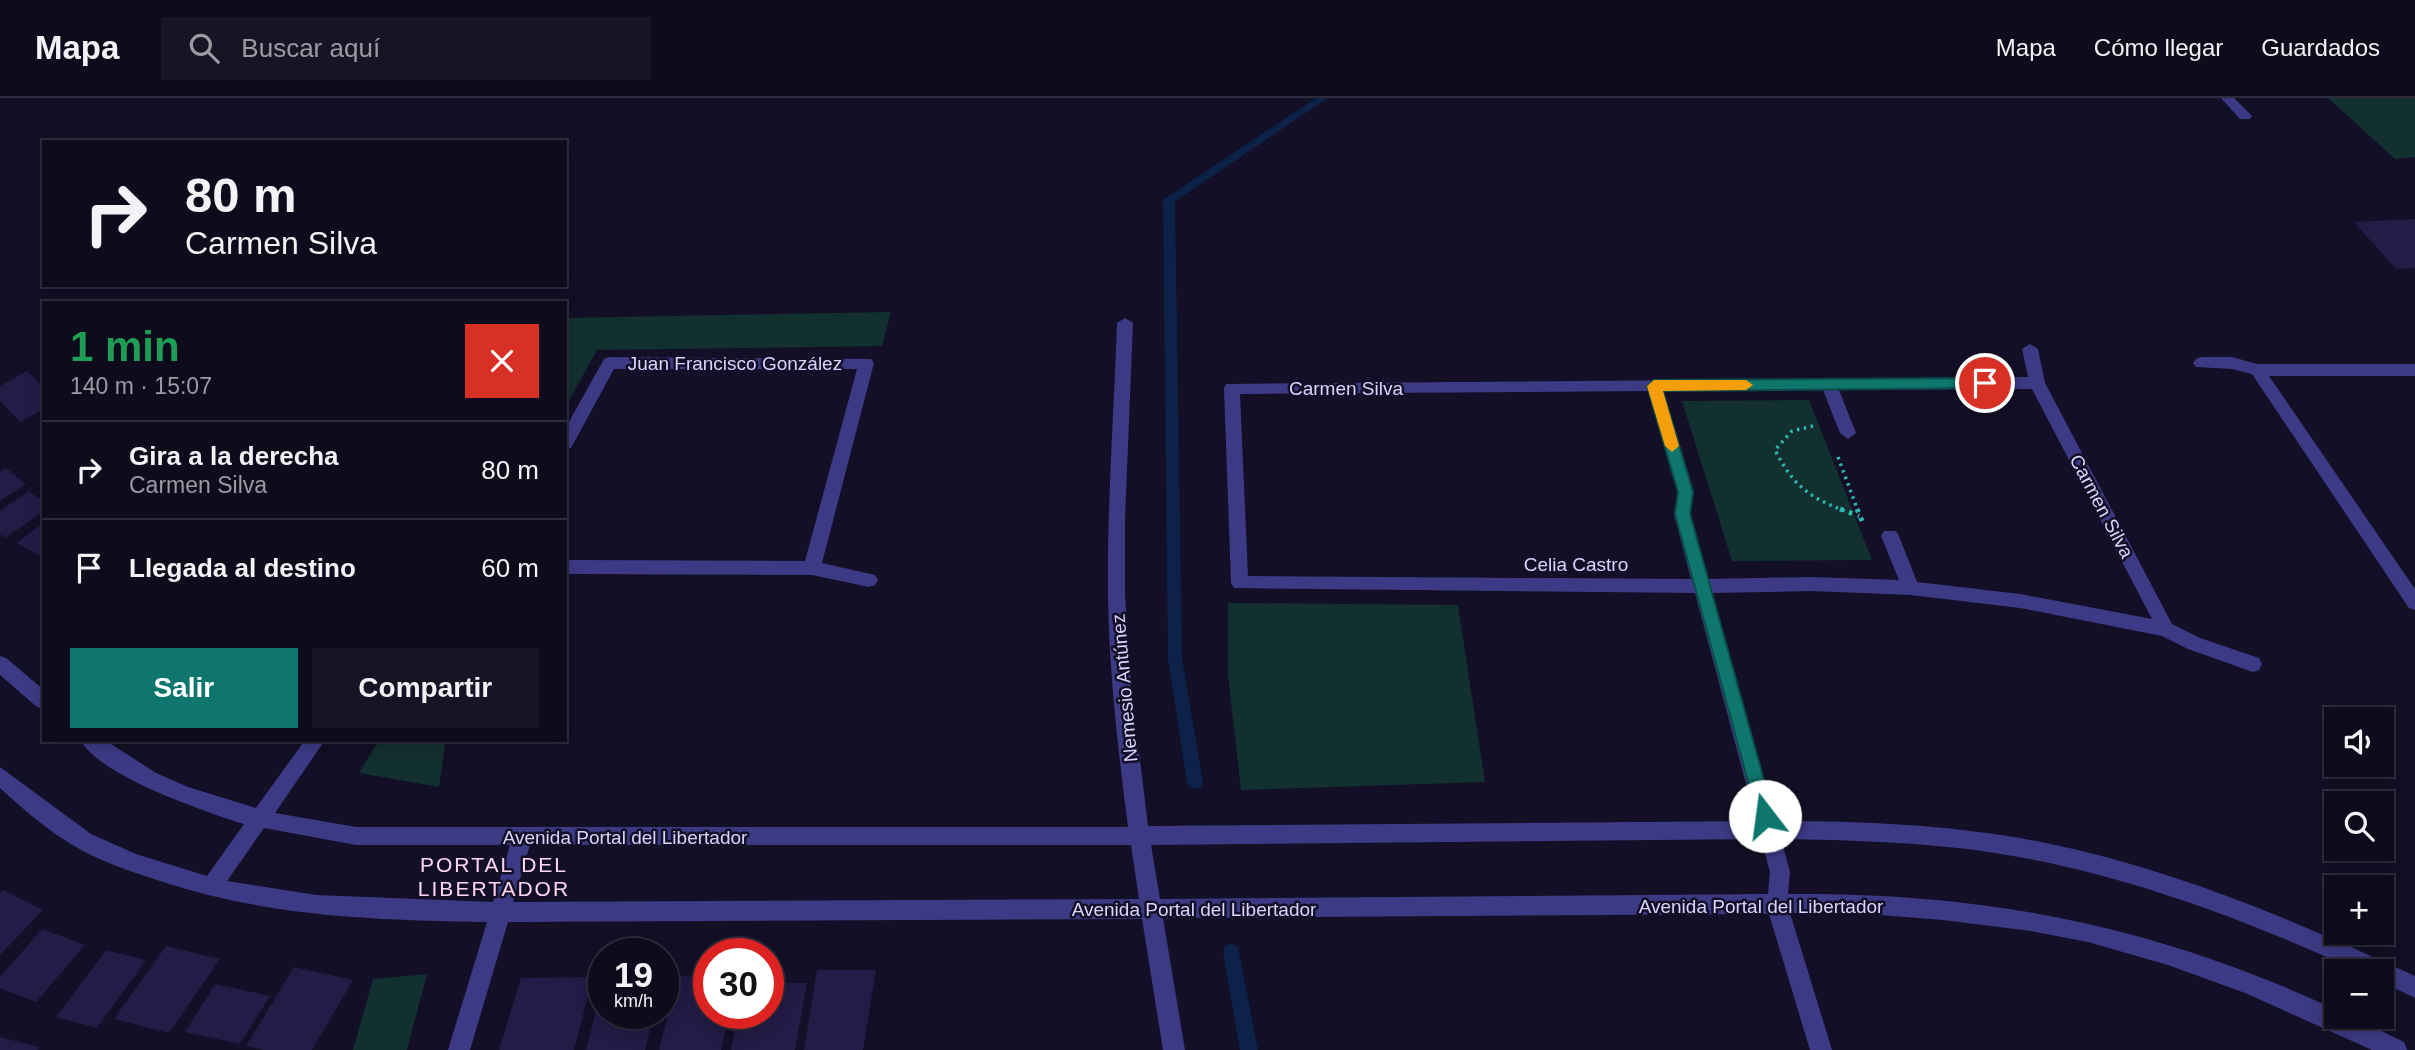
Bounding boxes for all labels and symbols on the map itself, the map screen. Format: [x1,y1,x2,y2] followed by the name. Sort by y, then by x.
[628,353,842,374] street label: Juan Francisco González
[1955,353,2015,413] pin
[1289,378,1403,399] street label: Carmen Silva
[2066,451,2138,562] street label: Carmen Silva
[1524,554,1628,575] street label: Celia Castro
[1108,613,1141,763] street label: Nemesio Antúnez
[1728,779,1802,853] position arrow
[503,827,748,848] street label: Avenida Portal del Libertador
[418,853,570,900] district label: PORTAL DEL LIBERTADOR
[1639,896,1884,917] street label: Avenida Portal del Libertador
[1072,899,1317,920] street label: Avenida Portal del Libertador
[693,938,784,1029] speed limit sign: 30

